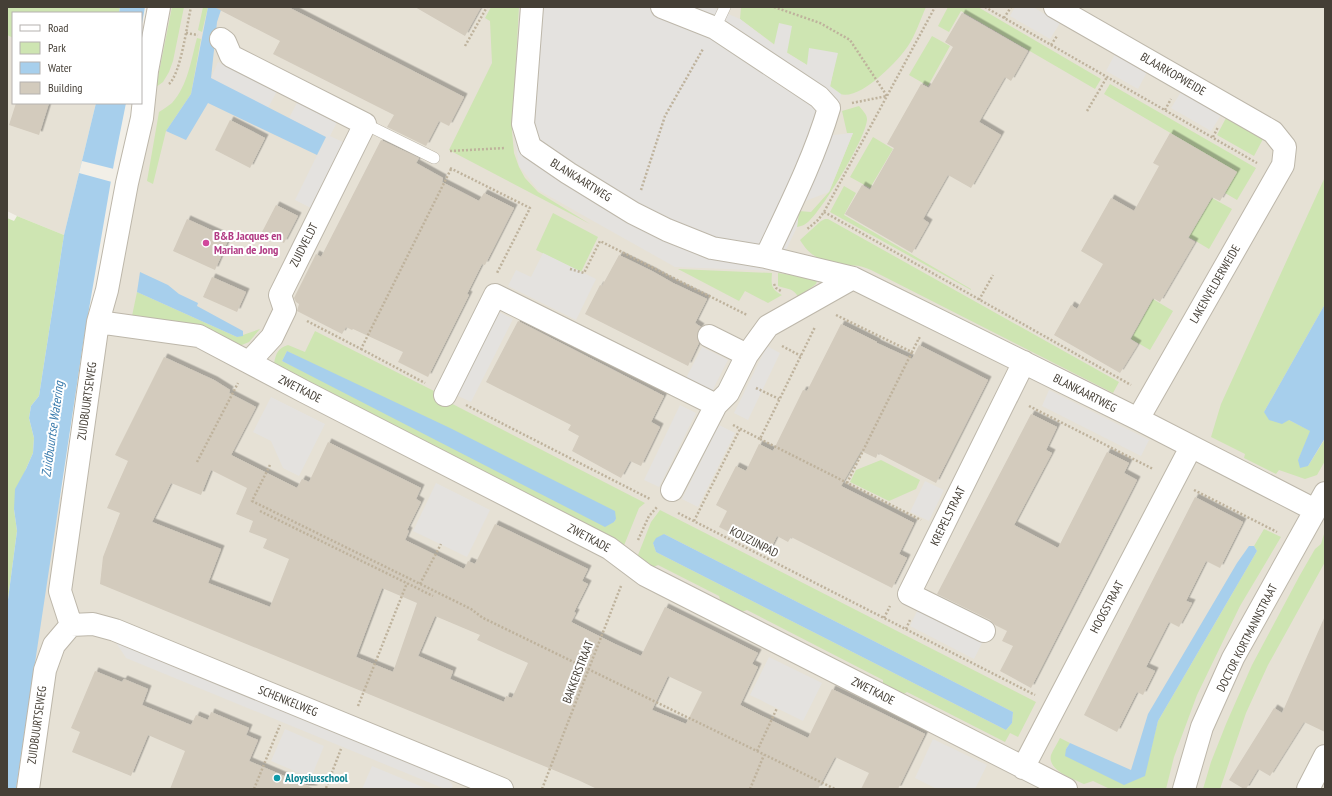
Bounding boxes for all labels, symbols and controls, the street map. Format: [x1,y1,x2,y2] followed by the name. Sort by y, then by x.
[12,12,142,104] legend
[48,20,68,35] text: Road
[48,40,66,55] text: Park
[1138,49,1209,98] street label: BLAARKOPWEIDE
[48,60,73,75] text: Water
[48,80,83,95] text: Building
[548,155,615,204] street label: BLANKAARTWEG
[286,220,321,269] street label: ZUIDVELDT
[214,228,282,257] place label: B&B Jacques en Marian de Jong
[201,238,211,248] marker: B&B Jacques en Marian de Jong
[1186,242,1243,326] street label: LAKENVELDERWEIDE
[74,361,99,441] street label: ZUIDBUURTSEWEG
[1051,370,1120,415] street label: BLANKAARTWEG
[276,371,324,406] street label: ZWETKADE
[37,379,68,478] water label: Zuidbuurtse Watering
[927,483,969,548] street label: KREPELSTRAAT
[565,520,613,555] street label: ZWETKADE
[727,523,781,560] street label: KOUZIJNPAD
[1086,577,1127,636] street label: HOOGSTRAAT
[1213,581,1281,694] street label: DOCTOR KORTMANNSTRAAT
[559,638,597,705] street label: BAKKERSTRAAT
[849,673,897,708] street label: ZWETKADE
[256,682,320,719] street label: SCHENKELWEG
[24,685,49,765] street label: ZUIDBUURTSEWEG
[284,770,348,785] place label: Aloysiusschool
[272,773,282,783] marker: Aloysiusschool

